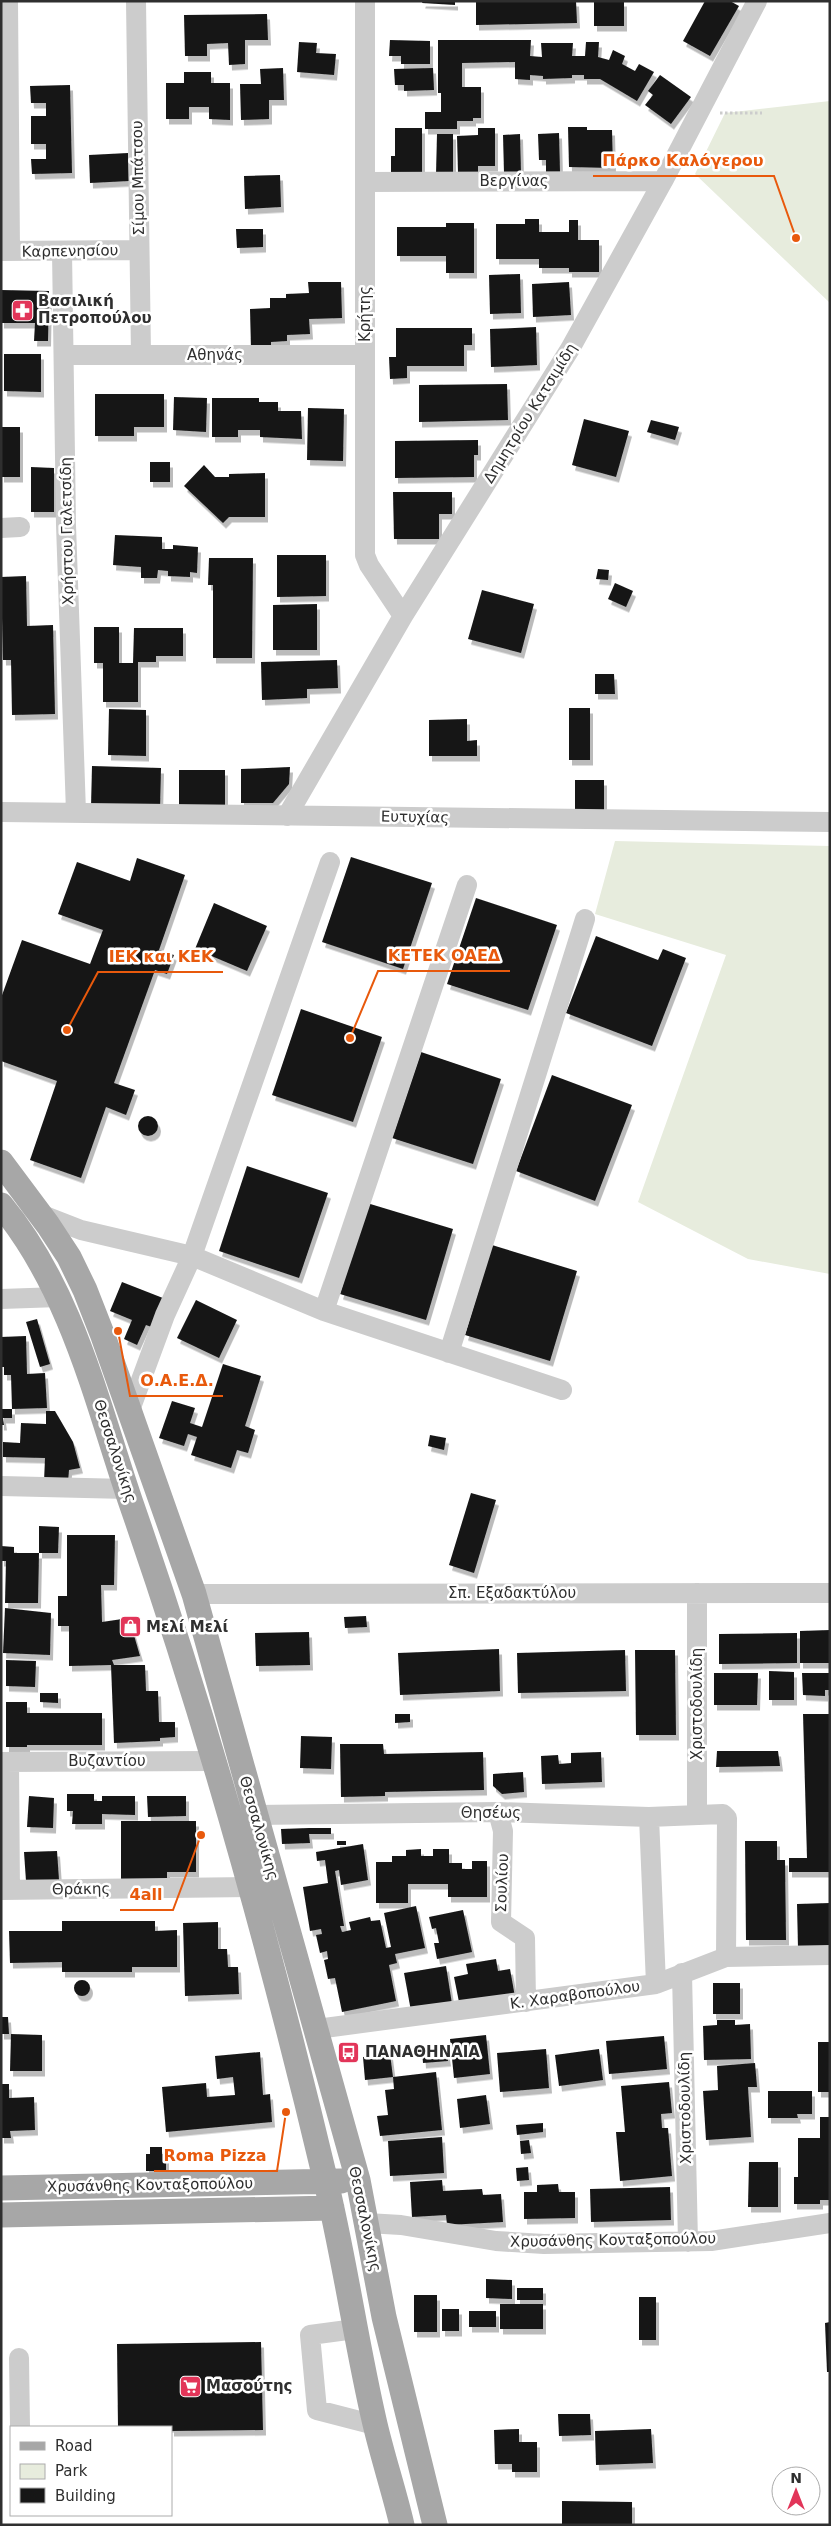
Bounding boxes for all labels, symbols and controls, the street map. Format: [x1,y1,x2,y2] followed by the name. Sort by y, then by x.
[128,120,148,236] street label: Σίμου Μπάτσου
[593,145,774,176] callout: Πάρκο Καλόγερου
[602,151,764,170] text: Πάρκο Καλόγερου
[480,172,548,190] street label: Βεργίνας
[21,241,119,261] street label: Καρπενησίου
[356,286,374,342] street label: Κρήτης
[38,292,152,327] place label: Βασιλική Πετροπούλου
[10,298,34,322] pharmacy icon: Βασιλική Πετροπούλου
[480,340,580,486] street label: Δημητρίου Κατσιμίδη
[187,346,243,364] street label: Αθηνάς
[57,457,77,605] street label: Χρήστου Γαλετσίδη
[381,807,449,827] street label: Ευτυχίας
[378,940,510,971] callout: ΚΕΤΕΚ ΟΑΕΔ
[98,941,223,972] callout: ΙΕΚ και ΚΕΚ
[388,946,501,965] text: ΚΕΤΕΚ ΟΑΕΔ
[109,947,214,966] text: ΙΕΚ και ΚΕΚ
[130,1365,223,1396] callout: Ο.Α.Ε.Δ.
[140,1371,214,1390] text: Ο.Α.Ε.Δ.
[90,1397,140,1505] street label: Θεσσαλονίκης
[448,1584,576,1602] street label: Σπ. Εξαδακτύλου
[118,1615,142,1639] shop icon: Μελί Μελί
[146,1618,229,1636] place label: Μελί Μελί
[688,1648,706,1760] street label: Χριστοδουλίδη
[68,1752,146,1770] street label: Βυζαντίου
[236,1774,282,1882] street label: Θεσσαλονίκης
[461,1804,521,1822] street label: Θησέως
[492,1853,512,1913] street label: Σουλίου
[52,1879,110,1899] street label: Θράκης
[120,1879,173,1910] callout: 4all
[130,1885,162,1904] text: 4all
[509,1977,641,2013] street label: Κ. Χαραβοπούλου
[337,2040,361,2064] bus stop icon: ΠΑΝΑΘΗΝΑΙΑ
[365,2043,480,2061] place label: ΠΑΝΑΘΗΝΑΙΑ
[675,2052,695,2164] street label: Χριστοδουλίδη
[154,2140,277,2171] callout: Roma Pizza
[164,2146,266,2165] text: Roma Pizza
[345,2165,385,2273] street label: Θεσσαλονίκης
[47,2174,253,2196] street label: Χρυσάνθης Κονταξοπούλου
[510,2229,716,2251] street label: Χρυσάνθης Κονταξοπούλου
[178,2374,202,2398] supermarket icon: Μασούτης
[206,2377,293,2395] place label: Μασούτης
[10,2426,172,2516] legend
[55,2437,93,2455] text: Road
[55,2462,88,2480] text: Park
[771,2466,821,2516] north arrow
[790,2470,802,2486] text: N
[55,2487,116,2505] text: Building

